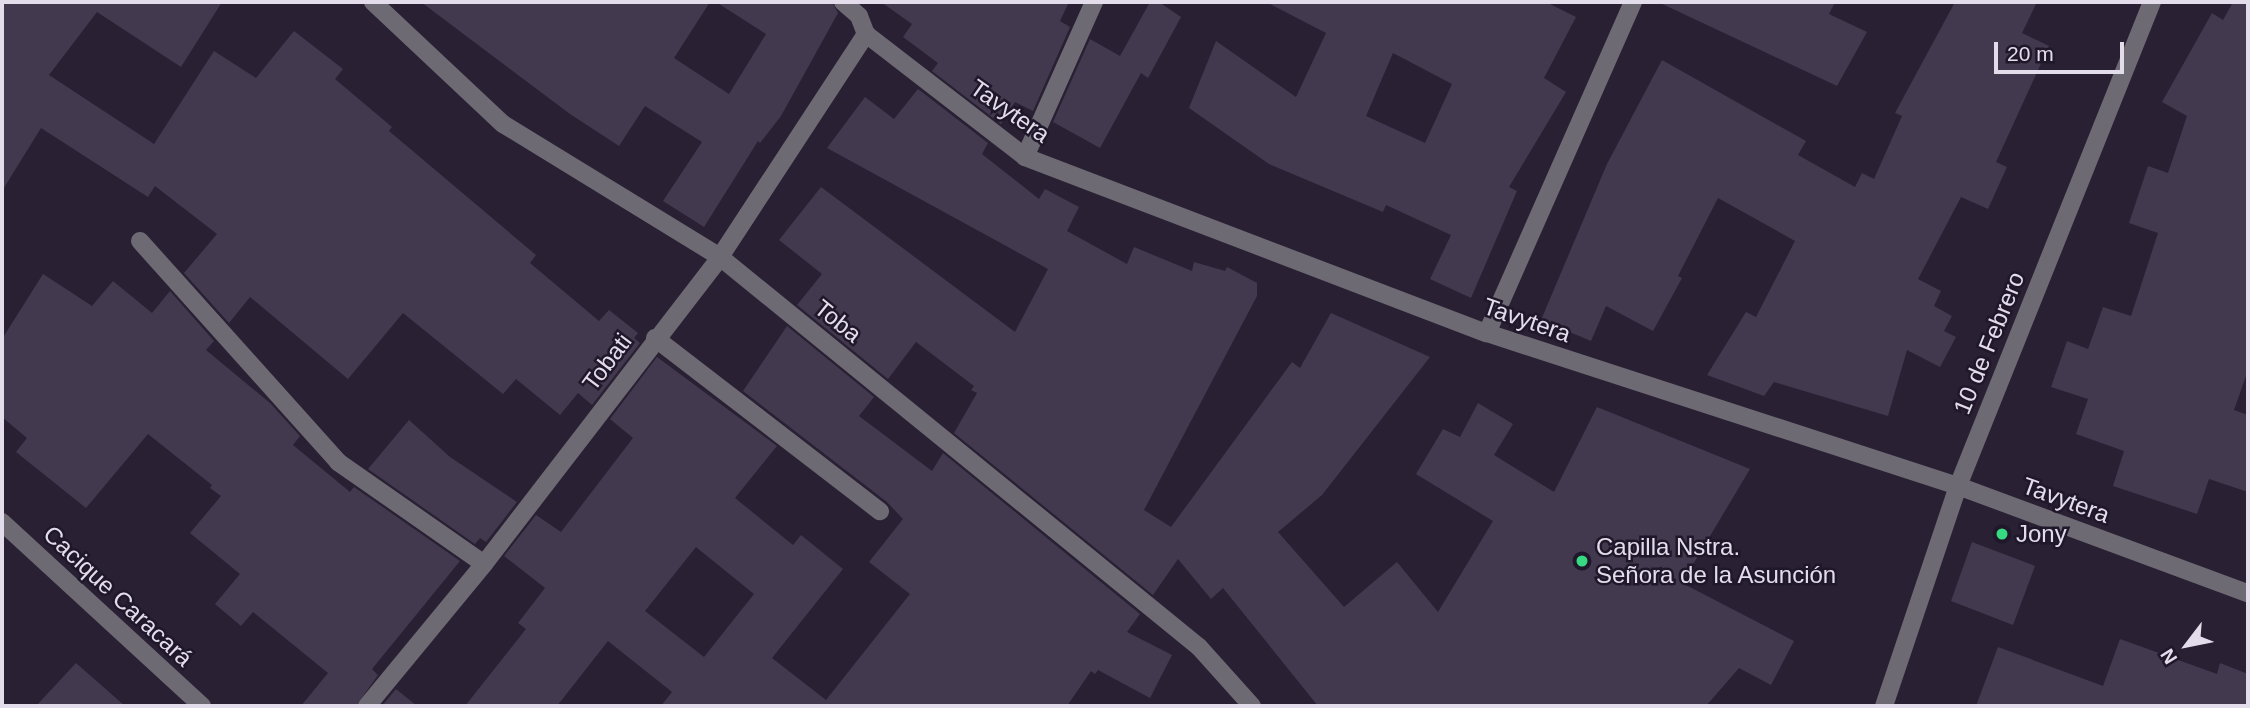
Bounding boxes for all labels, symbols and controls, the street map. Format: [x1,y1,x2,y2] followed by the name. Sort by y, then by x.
[1998,28,2128,72] scale bar
[2007,42,2054,65] text: 20 m
[965,73,1055,149] street label: Tavytera
[1947,268,2031,418] street label: 10 de Febrero
[1479,292,1575,348] street label: Tavytera
[809,293,867,349] street label: Toba
[576,328,638,396] street label: Tobati
[2018,471,2114,529] street label: Tavytera
[37,520,199,672] street label: Cacique Caracará
[2016,520,2067,548] place label: Jony
[1994,526,2010,542] marker: Jony
[1596,533,1838,589] place label: Capilla Nstra. Señora de la Asunción
[1574,553,1590,569] marker: Capilla Nstra. Señora de la Asunción
[2152,610,2222,680] north arrow
[2156,645,2181,668] text: N

